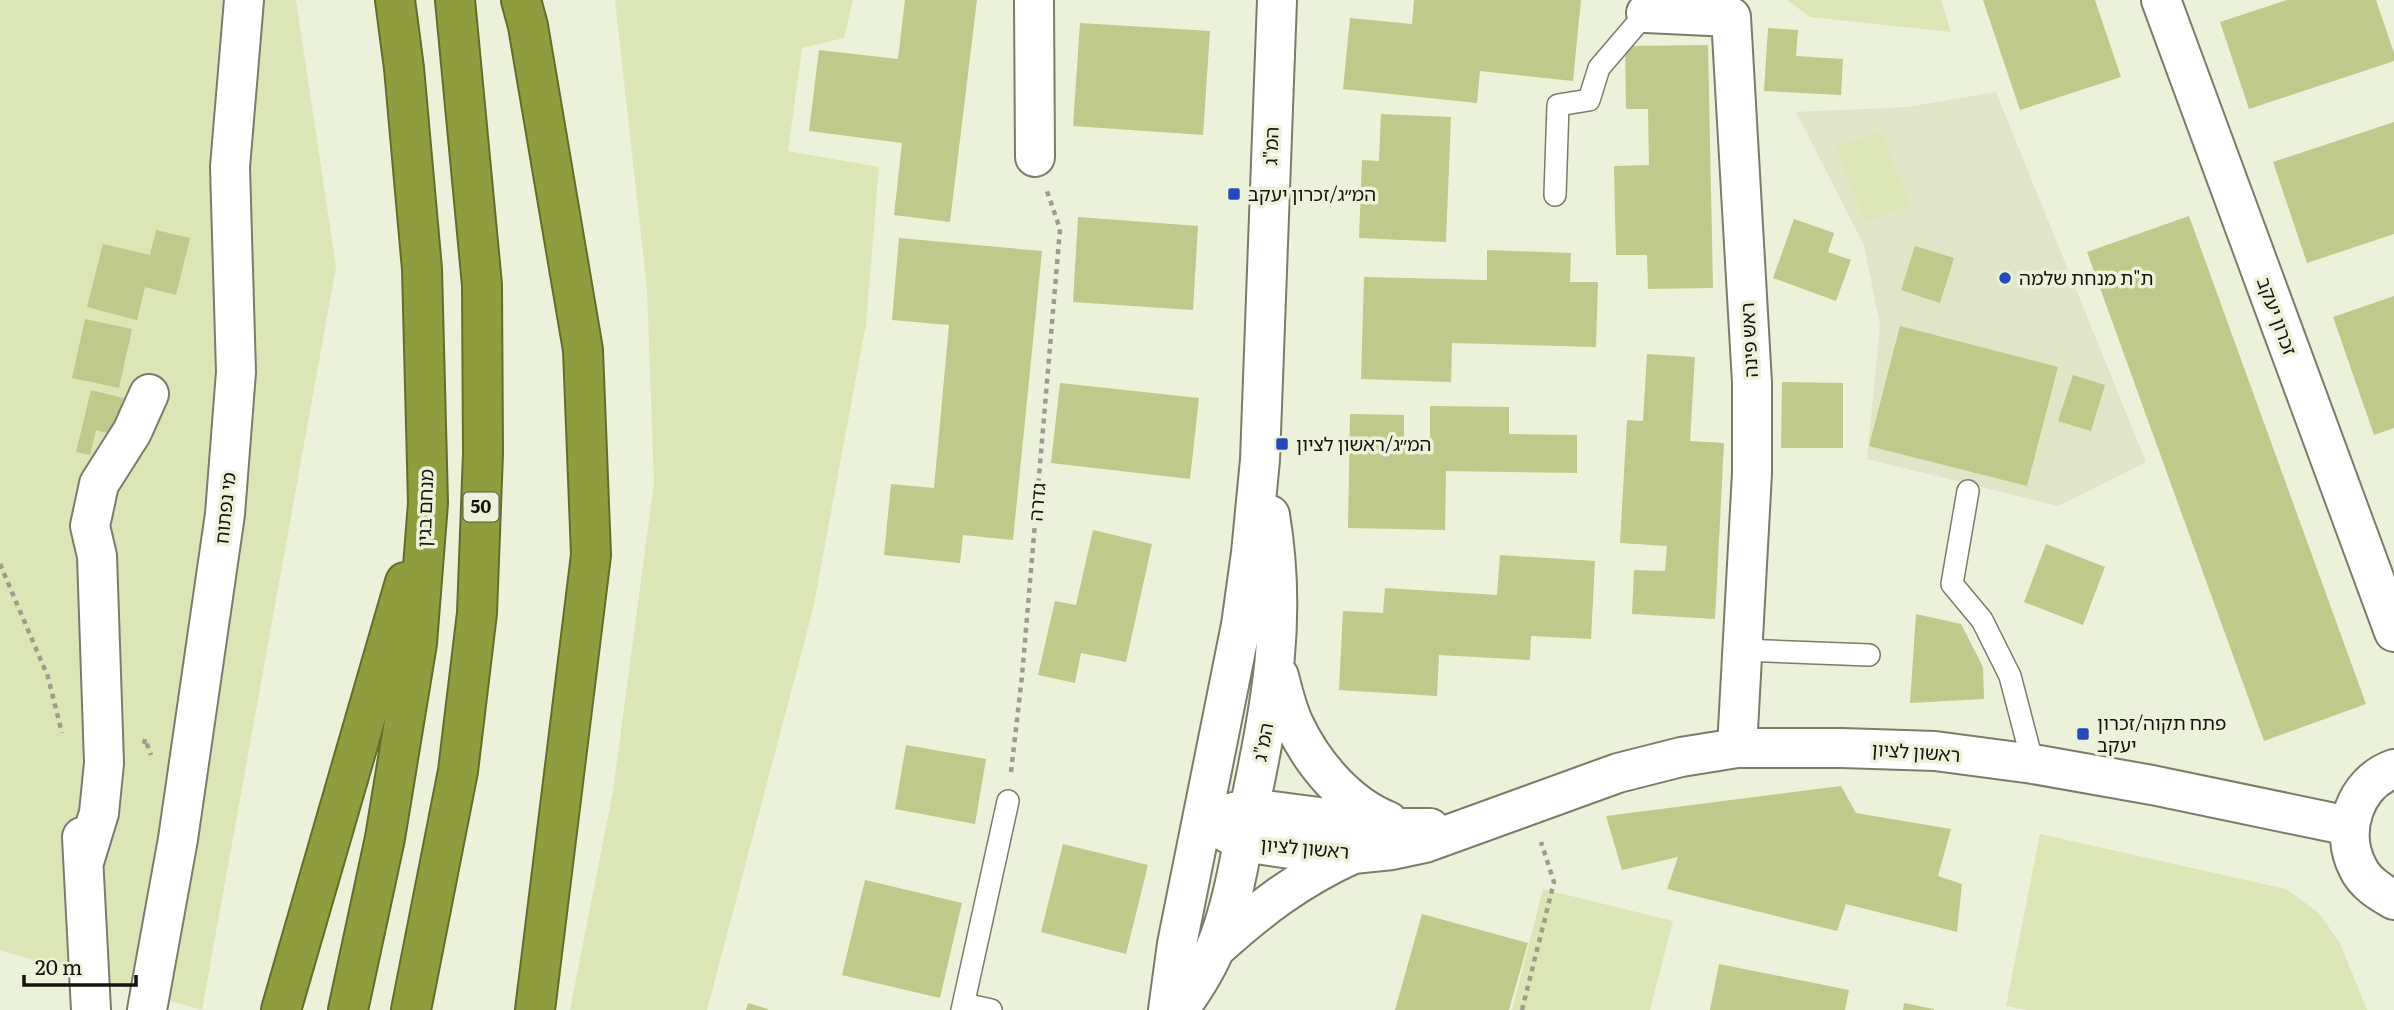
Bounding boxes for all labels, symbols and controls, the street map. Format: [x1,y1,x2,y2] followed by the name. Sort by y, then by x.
[1255,126,1285,166] street label: המ"ג
[1248,179,1376,207] place label: המ״ג/זכרון יעקב
[1226,186,1242,202] marker: המ״ג/זכרון יעקב
[2019,263,2154,291] place label: ת"ת מנחת שלמה
[1997,270,2013,286] marker: ת"ת מנחת שלמה
[2251,273,2305,359] street label: זכרון יעקב
[1732,302,1764,378] street label: ראש פינה
[1296,429,1432,457] place label: המ״ג/ראשון לציון
[1274,436,1290,452] marker: המ״ג/ראשון לציון
[409,468,439,548] street label: מנחם בגין
[206,471,242,545] street label: מי נפתוח
[1020,481,1052,522] street label: גדרה
[463,492,498,522] road number: 50
[2097,708,2226,758] place label: פתח תקוה/זכרון יעקב
[1245,720,1279,764] street label: המ"ג
[2075,726,2091,742] marker: פתח תקוה/זכרון יעקב
[1871,734,1961,768] street label: ראשון לציון
[1260,829,1351,865] street label: ראשון לציון
[24,944,136,988] scale bar
[35,950,82,981] text: 20 m

